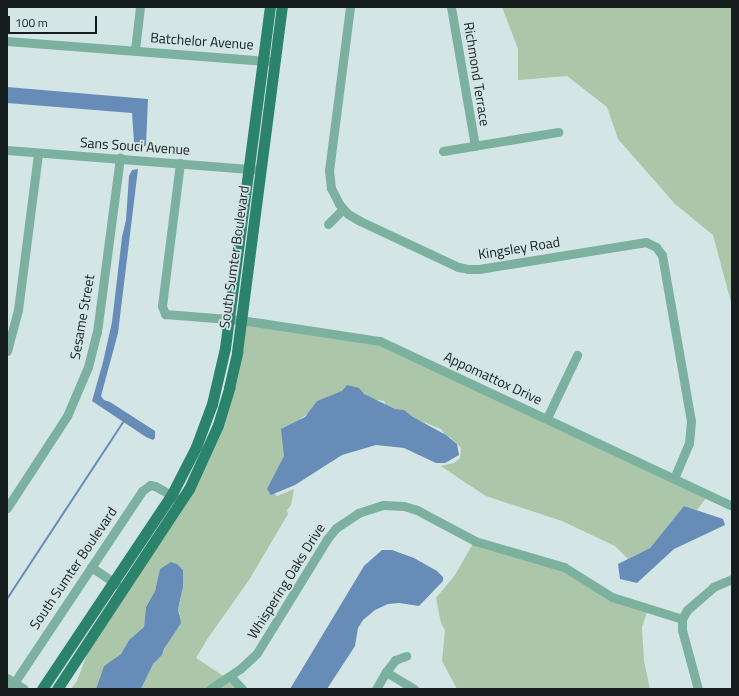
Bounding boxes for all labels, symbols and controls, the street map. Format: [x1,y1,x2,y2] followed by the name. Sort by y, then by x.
[10,8,99,34] scale bar
[15,13,48,32] text: 100 m
[460,21,494,127] street label: Richmond Terrace
[150,29,254,53] street label: Batchelor Avenue
[79,134,191,158] street label: Sans Souci Avenue
[216,185,252,329] street label: South Sumter Boulevard
[477,233,561,263] street label: Kingsley Road
[66,273,98,361] street label: Sesame Street
[441,348,545,408] street label: Appomattox Drive
[26,504,120,632] street label: South Sumter Boulevard
[244,520,328,642] street label: Whispering Oaks Drive

